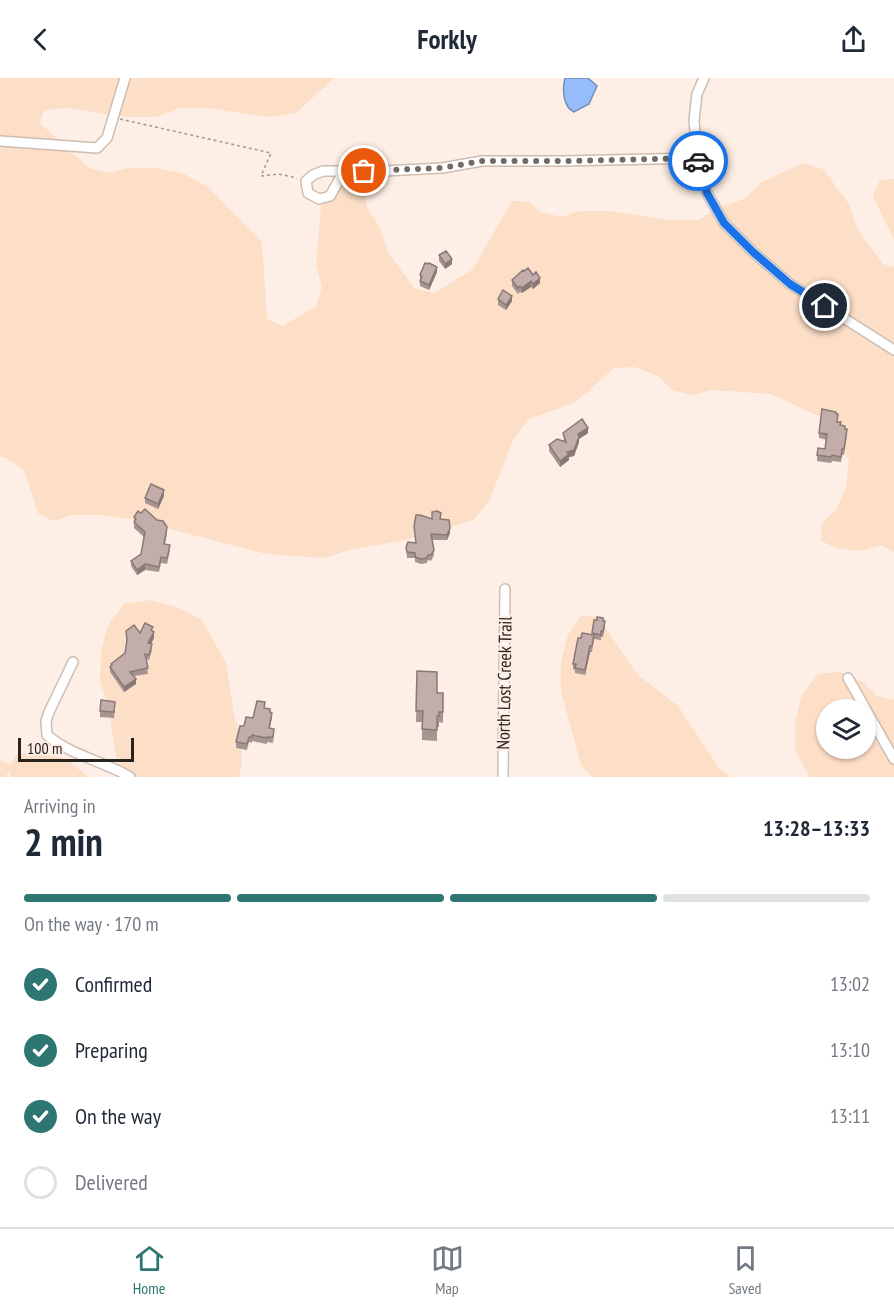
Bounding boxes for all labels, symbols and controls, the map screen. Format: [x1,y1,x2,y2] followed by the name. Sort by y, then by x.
[417,22,477,56] text: Forkly
[24,23,57,56] icon: back
[837,23,870,56] icon: share
[668,131,728,191] courier
[338,145,389,196] pin
[682,145,715,178] icon: car
[347,154,380,187] icon: bag
[799,280,850,331] pin
[808,289,841,322] icon: home
[491,615,517,750] street label: North Lost Creek Trail
[816,699,876,759] map controls
[816,699,876,759] button: layers
[18,735,134,762] scale bar
[27,738,62,758] text: 100 m
[24,793,96,819] text: Arriving in
[763,814,870,842] text: 13:28–13:33
[24,816,103,867] text: 2 min
[24,911,159,937] text: On the way · 170 m
[24,968,57,1001] icon: check
[75,970,152,998] text: Confirmed
[830,971,870,997] text: 13:02
[24,1034,57,1067] icon: check
[75,1036,148,1064] text: Preparing
[830,1037,870,1063] text: 13:10
[24,1100,57,1133] icon: check
[75,1102,161,1130] text: On the way
[830,1103,870,1129] text: 13:11
[75,1168,148,1196] text: Delivered
[133,1242,166,1298] tab: Home
[431,1242,464,1298] tab: Map
[729,1242,762,1298] tab: Saved

